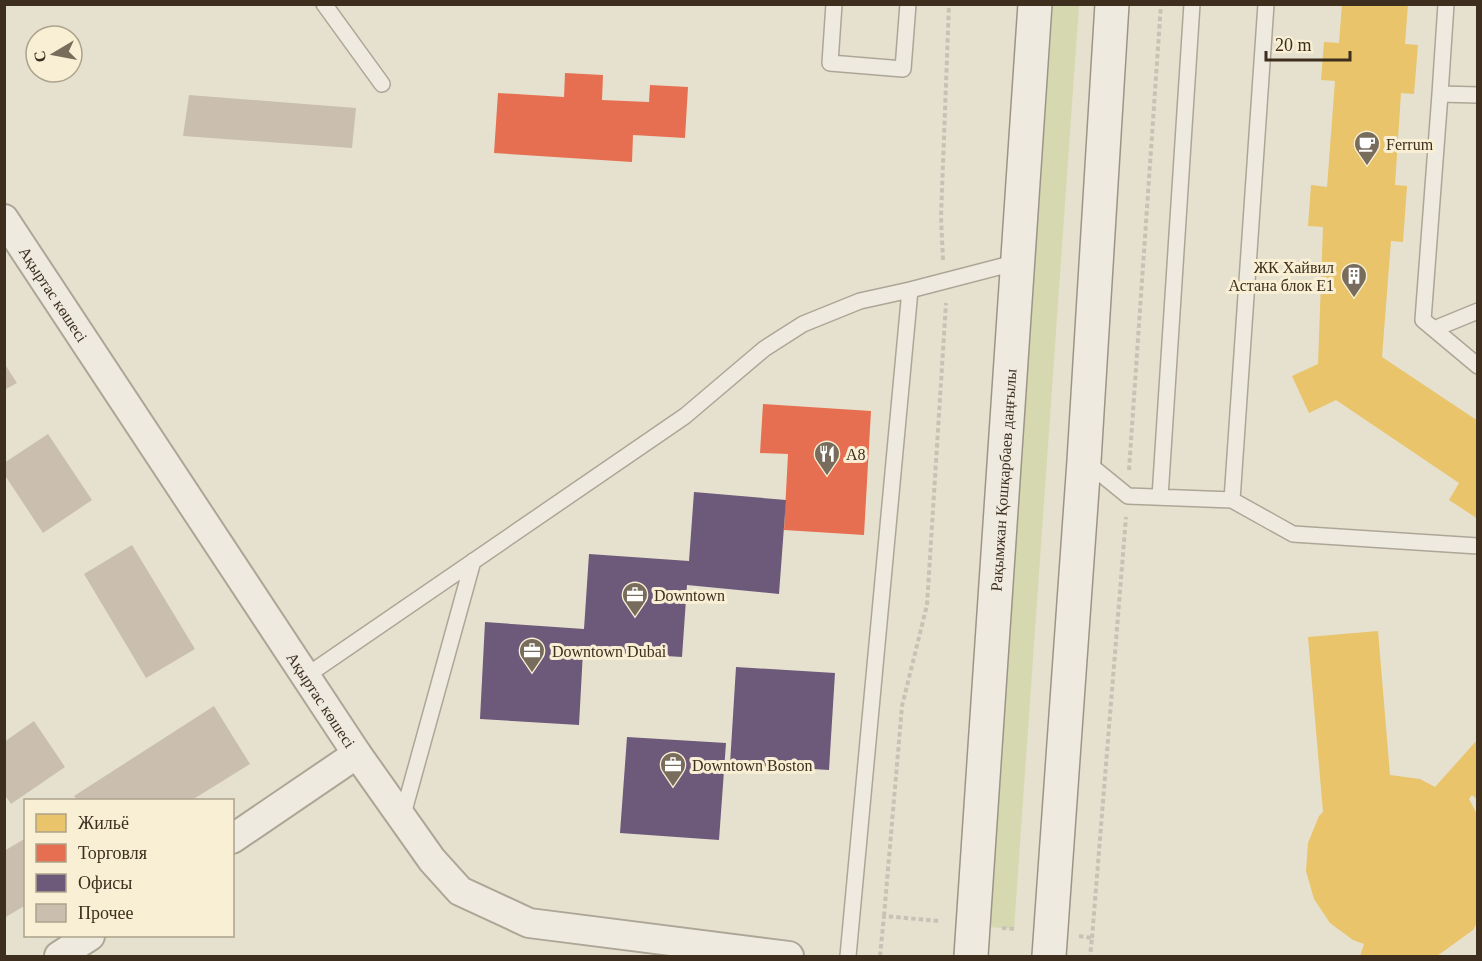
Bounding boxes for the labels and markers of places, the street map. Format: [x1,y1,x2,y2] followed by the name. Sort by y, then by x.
[1352,129,1382,167] cafe icon: Ferrum
[1386,136,1434,153] place label: Ferrum
[1229,259,1334,294] place label: ЖК Хайвил Астана блок E1
[1339,261,1369,299] building icon: ЖК Хайвил Астана блок E1
[812,439,842,477] restaurant icon: А8
[846,446,866,463] place label: А8
[620,580,650,618] office icon: Downtown
[654,587,725,604] place label: Downtown
[517,636,547,674] office icon: Downtown Dubai
[552,643,667,660] place label: Downtown Dubai
[658,750,688,788] office icon: Downtown Boston
[692,757,812,774] place label: Downtown Boston

